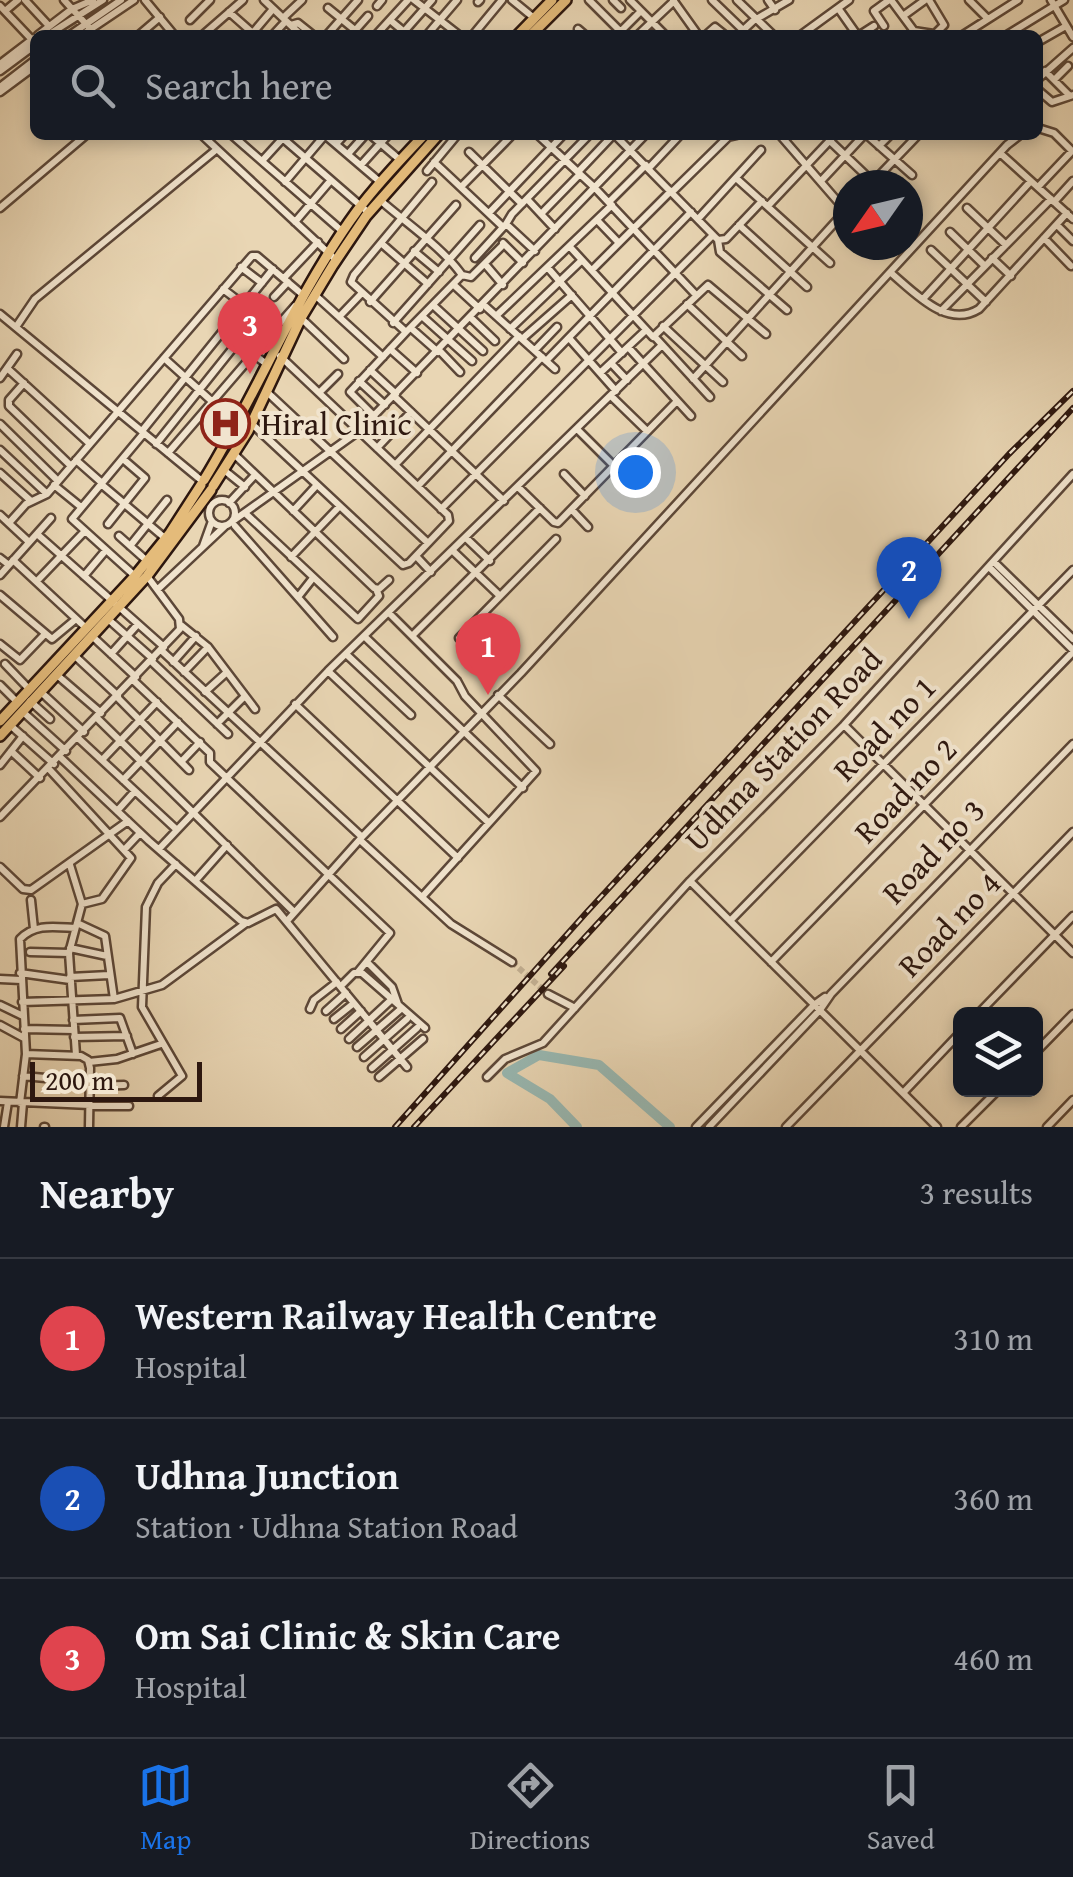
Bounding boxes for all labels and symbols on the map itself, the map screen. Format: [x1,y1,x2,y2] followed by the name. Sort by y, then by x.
[833,170,923,260] north arrow
[218,292,282,374] pin: 3
[200,397,252,449] hospital icon: Hiral Clinic
[261,400,412,447] place label: Hiral Clinic
[610,447,661,498] your location
[876,536,942,619] pin: 2
[456,612,520,695] pin: 1
[673,637,893,861] street label: Udhna Station Road
[822,665,946,791] street label: Road no 1
[843,727,967,853] street label: Road no 2
[871,788,995,914] street label: Road no 3
[887,861,1011,987] street label: Road no 4
[30,1057,202,1102] scale bar

